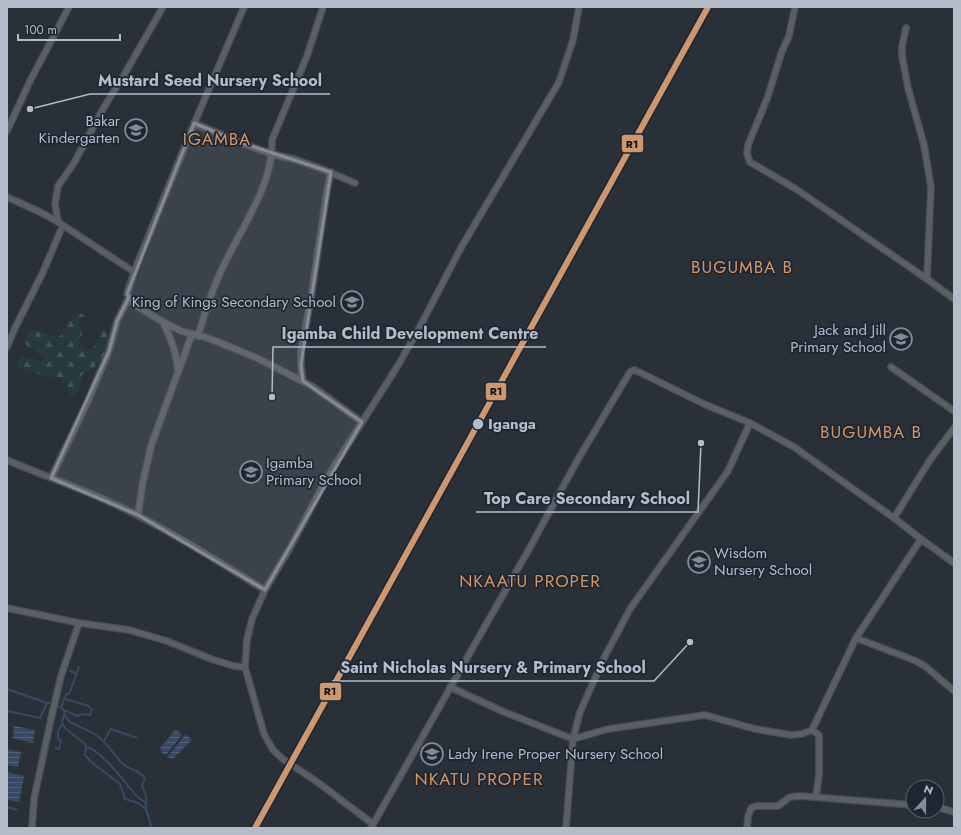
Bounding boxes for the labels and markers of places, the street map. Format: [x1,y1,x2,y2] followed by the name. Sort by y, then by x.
[90,66,330,94] callout: Mustard Seed Nursery School
[38,110,121,149] place label: Bakar Kindergarten
[123,117,149,143] school or university icon: Bakar Kindergarten
[339,289,365,315] school or university icon: King of Kings Secondary School
[132,291,336,313] place label: King of Kings Secondary School
[273,319,546,347] callout: Igamba Child Development Centre
[790,319,886,358] place label: Jack and Jill Primary School
[888,326,914,352] school or university icon: Jack and Jill Primary School
[488,413,536,435] place label: Iganga
[471,417,485,431] marker: Iganga
[266,452,362,491] place label: Igamba Primary School
[238,459,264,485] school or university icon: Igamba Primary School
[476,484,698,512] callout: Top Care Secondary School
[714,542,812,581] place label: Wisdom Nursery School
[686,549,712,575] school or university icon: Wisdom Nursery School
[332,653,654,681] callout: Saint Nicholas Nursery & Primary School
[419,741,445,767] school or university icon: Lady Irene Proper Nursery School
[448,743,663,765] place label: Lady Irene Proper Nursery School

